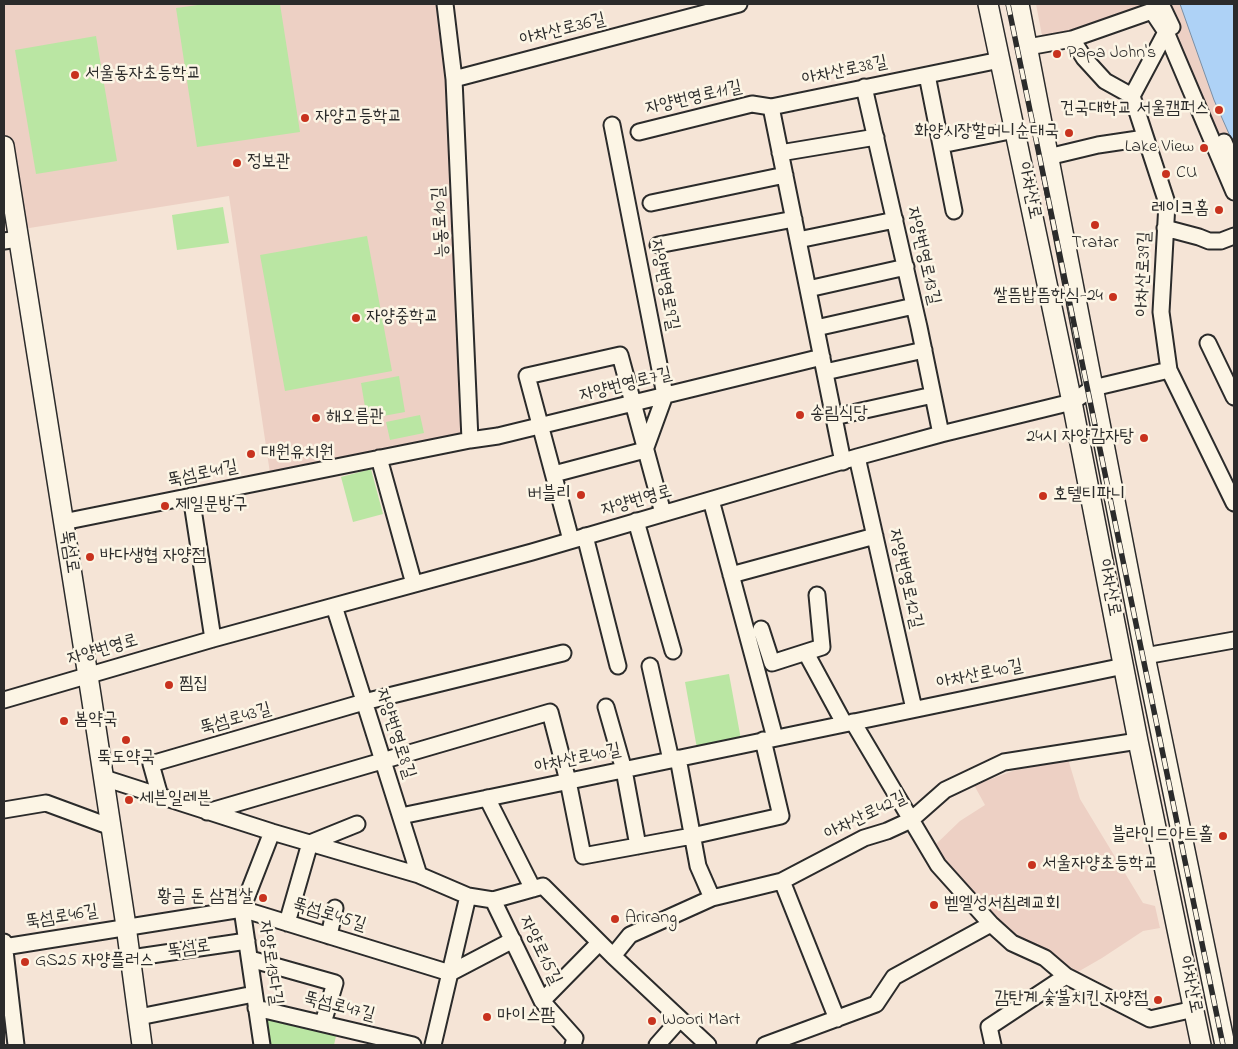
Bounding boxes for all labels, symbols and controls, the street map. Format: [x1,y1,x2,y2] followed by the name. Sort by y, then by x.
[518,10,608,52] street label: 아차산로36길
[1067,43,1156,65] place label: Papa John's
[1051,48,1063,60] marker: Papa John's
[800,52,890,92] street label: 아차산로38길
[85,64,201,86] place label: 서울동자초등학교
[69,69,81,81] marker: 서울동자초등학교
[644,77,744,121] street label: 자양번영로11길
[1060,99,1209,121] place label: 건국대학교 서울캠퍼스
[1213,104,1225,116] marker: 건국대학교 서울캠퍼스
[315,107,402,129] place label: 자양고등학교
[299,112,311,124] marker: 자양고등학교
[914,122,1059,144] place label: 화양시장할머니순대국
[1063,127,1075,139] marker: 화양시장할머니순대국
[1125,137,1194,159] place label: Lake View
[1198,142,1210,154] marker: Lake View
[247,152,290,174] place label: 정보관
[231,157,243,169] marker: 정보관
[1011,160,1045,222] street label: 아차산로
[1176,163,1197,185] place label: CU
[1160,168,1172,180] marker: CU
[429,186,455,258] street label: 능동로10길
[1151,199,1209,221] place label: 레이크홈
[1213,204,1225,216] marker: 레이크홈
[900,205,944,307] street label: 자양번영로13길
[1089,219,1101,231] marker: Tratar
[1133,231,1157,317] street label: 아차산로39길
[1072,233,1118,255] place label: Tratar
[644,238,682,332] street label: 자양번영로9길
[993,286,1103,308] place label: 쌀뜸밥뜸한식-24
[1107,291,1119,303] marker: 쌀뜸밥뜸한식-24
[366,307,438,329] place label: 자양중학교
[350,312,362,324] marker: 자양중학교
[578,364,674,408] street label: 자양번영로7길
[810,404,868,426] place label: 송림식당
[326,407,384,429] place label: 해오름관
[794,409,806,421] marker: 송림식당
[310,412,322,424] marker: 해오름관
[1026,427,1134,449] place label: 24시 자양감자탕
[1138,432,1150,444] marker: 24시 자양감자탕
[261,443,333,465] place label: 대원유치원
[245,448,257,460] marker: 대원유치원
[166,457,240,493] street label: 뚝섬로41길
[599,482,675,522] street label: 자양번영로
[528,484,571,506] place label: 버블리
[1053,485,1125,507] place label: 호텔티파니
[575,489,587,501] marker: 버블리
[1037,490,1049,502] marker: 호텔티파니
[175,495,247,517] place label: 제일문방구
[159,500,171,512] marker: 제일문방구
[882,527,926,631] street label: 자양번영로12길
[54,529,82,575] street label: 뚝섬로
[100,546,206,568] place label: 바다생협 자양점
[84,551,96,563] marker: 바다생협 자양점
[1092,558,1124,618] street label: 아차산로
[65,631,141,671] street label: 자양번영로
[935,656,1025,696] street label: 아차산로40길
[179,674,208,696] place label: 찜집
[163,679,175,691] marker: 찜집
[369,686,419,782] street label: 자양번영로8길
[198,700,274,740] street label: 뚝섬로43길
[74,710,117,732] place label: 봄약국
[58,715,70,727] marker: 봄약국
[120,734,132,746] marker: 뚝도약국
[533,740,623,780] street label: 아차산로40길
[97,748,155,770] place label: 뚝도약국
[821,788,911,846] street label: 아차산로42길
[139,789,211,811] place label: 세븐일레븐
[123,794,135,806] marker: 세븐일레븐
[1112,825,1213,847] place label: 블라인드아트홀
[1217,830,1229,842] marker: 블라인드아트홀
[1042,854,1158,876] place label: 서울자양초등학교
[1026,859,1038,871] marker: 서울자양초등학교
[157,887,253,909] place label: 황금 돈 삼겹살
[257,892,269,904] marker: 황금 돈 삼겹살
[944,894,1060,916] place label: 벧엘성서침례교회
[290,895,368,937] street label: 뚝섬로45길
[928,899,940,911] marker: 벧엘성서침례교회
[24,902,100,934] street label: 뚝섬로46길
[625,908,677,930] place label: Arirang
[513,913,565,989] street label: 자양로15길
[609,913,621,925] marker: Arirang
[252,919,286,1007] street label: 자양로13다길
[166,936,212,964] street label: 뚝섬로
[35,951,154,973] place label: GS25 자양플러스
[1172,954,1206,1016] street label: 아차산로
[19,956,31,968] marker: GS25 자양플러스
[301,989,377,1027] street label: 뚝섬로47길
[994,989,1148,1011] place label: 감탄계 숯불치킨 자양점
[1152,994,1164,1006] marker: 감탄계 숯불치킨 자양점
[497,1006,555,1028] place label: 마이스팜
[662,1010,740,1032] place label: Woori Mart
[481,1011,493,1023] marker: 마이스팜
[646,1015,658,1027] marker: Woori Mart

